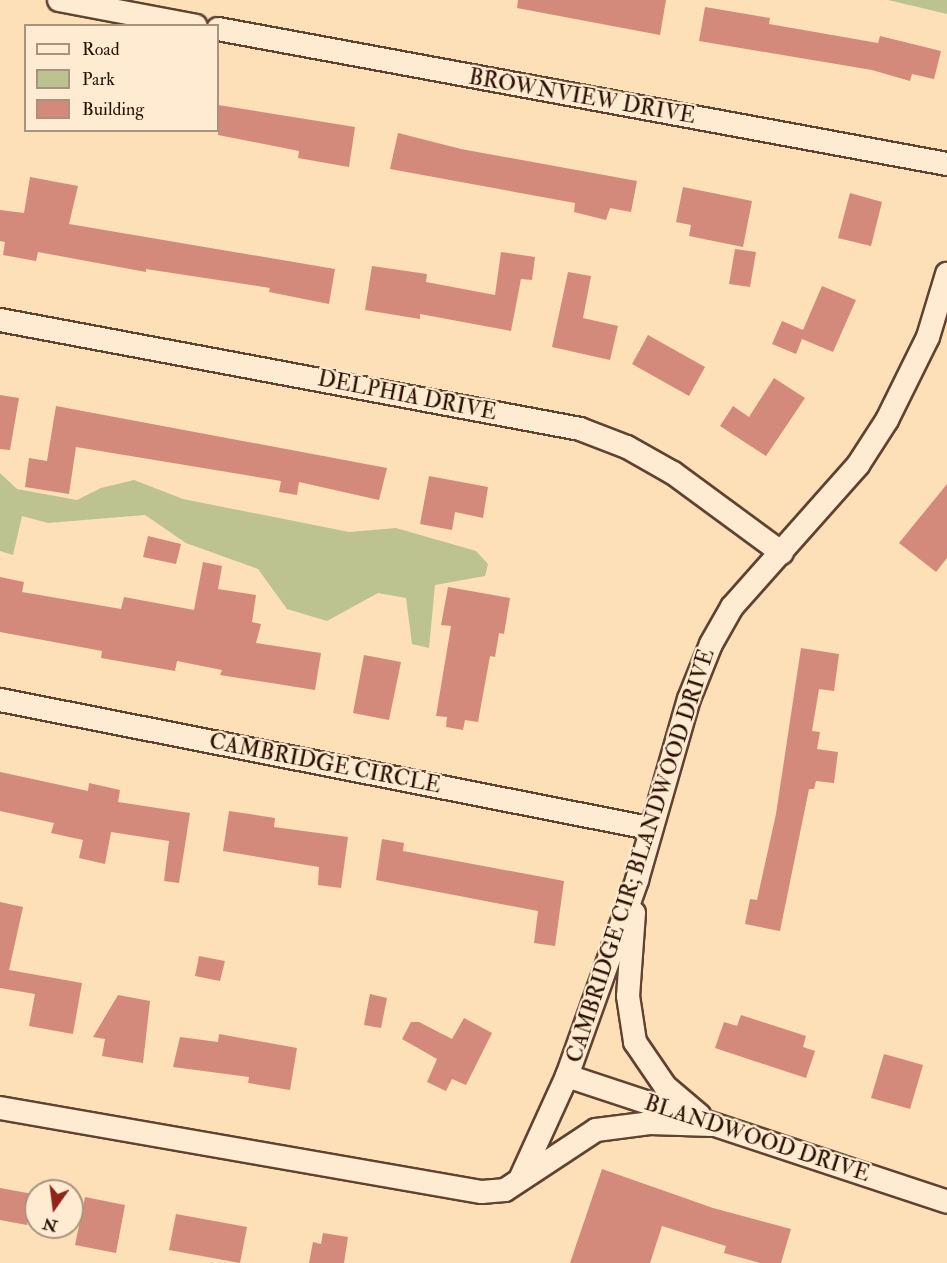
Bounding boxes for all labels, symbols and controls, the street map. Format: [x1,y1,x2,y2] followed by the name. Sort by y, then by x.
[24,24,219,132] legend
[82,38,120,61] text: Road
[467,64,697,130] street label: BROWNVIEW DRIVE
[82,68,115,91] text: Park
[82,98,144,121] text: Building
[315,366,499,426] street label: DELPHIA DRIVE
[561,646,721,1066] street label: CAMBRIDGE CIR; BLANDWOOD DRIVE
[207,729,443,799] street label: CAMBRIDGE CIRCLE
[641,1090,873,1188] street label: BLANDWOOD DRIVE
[24,1179,84,1239] north arrow
[41,1213,60,1236] text: N

